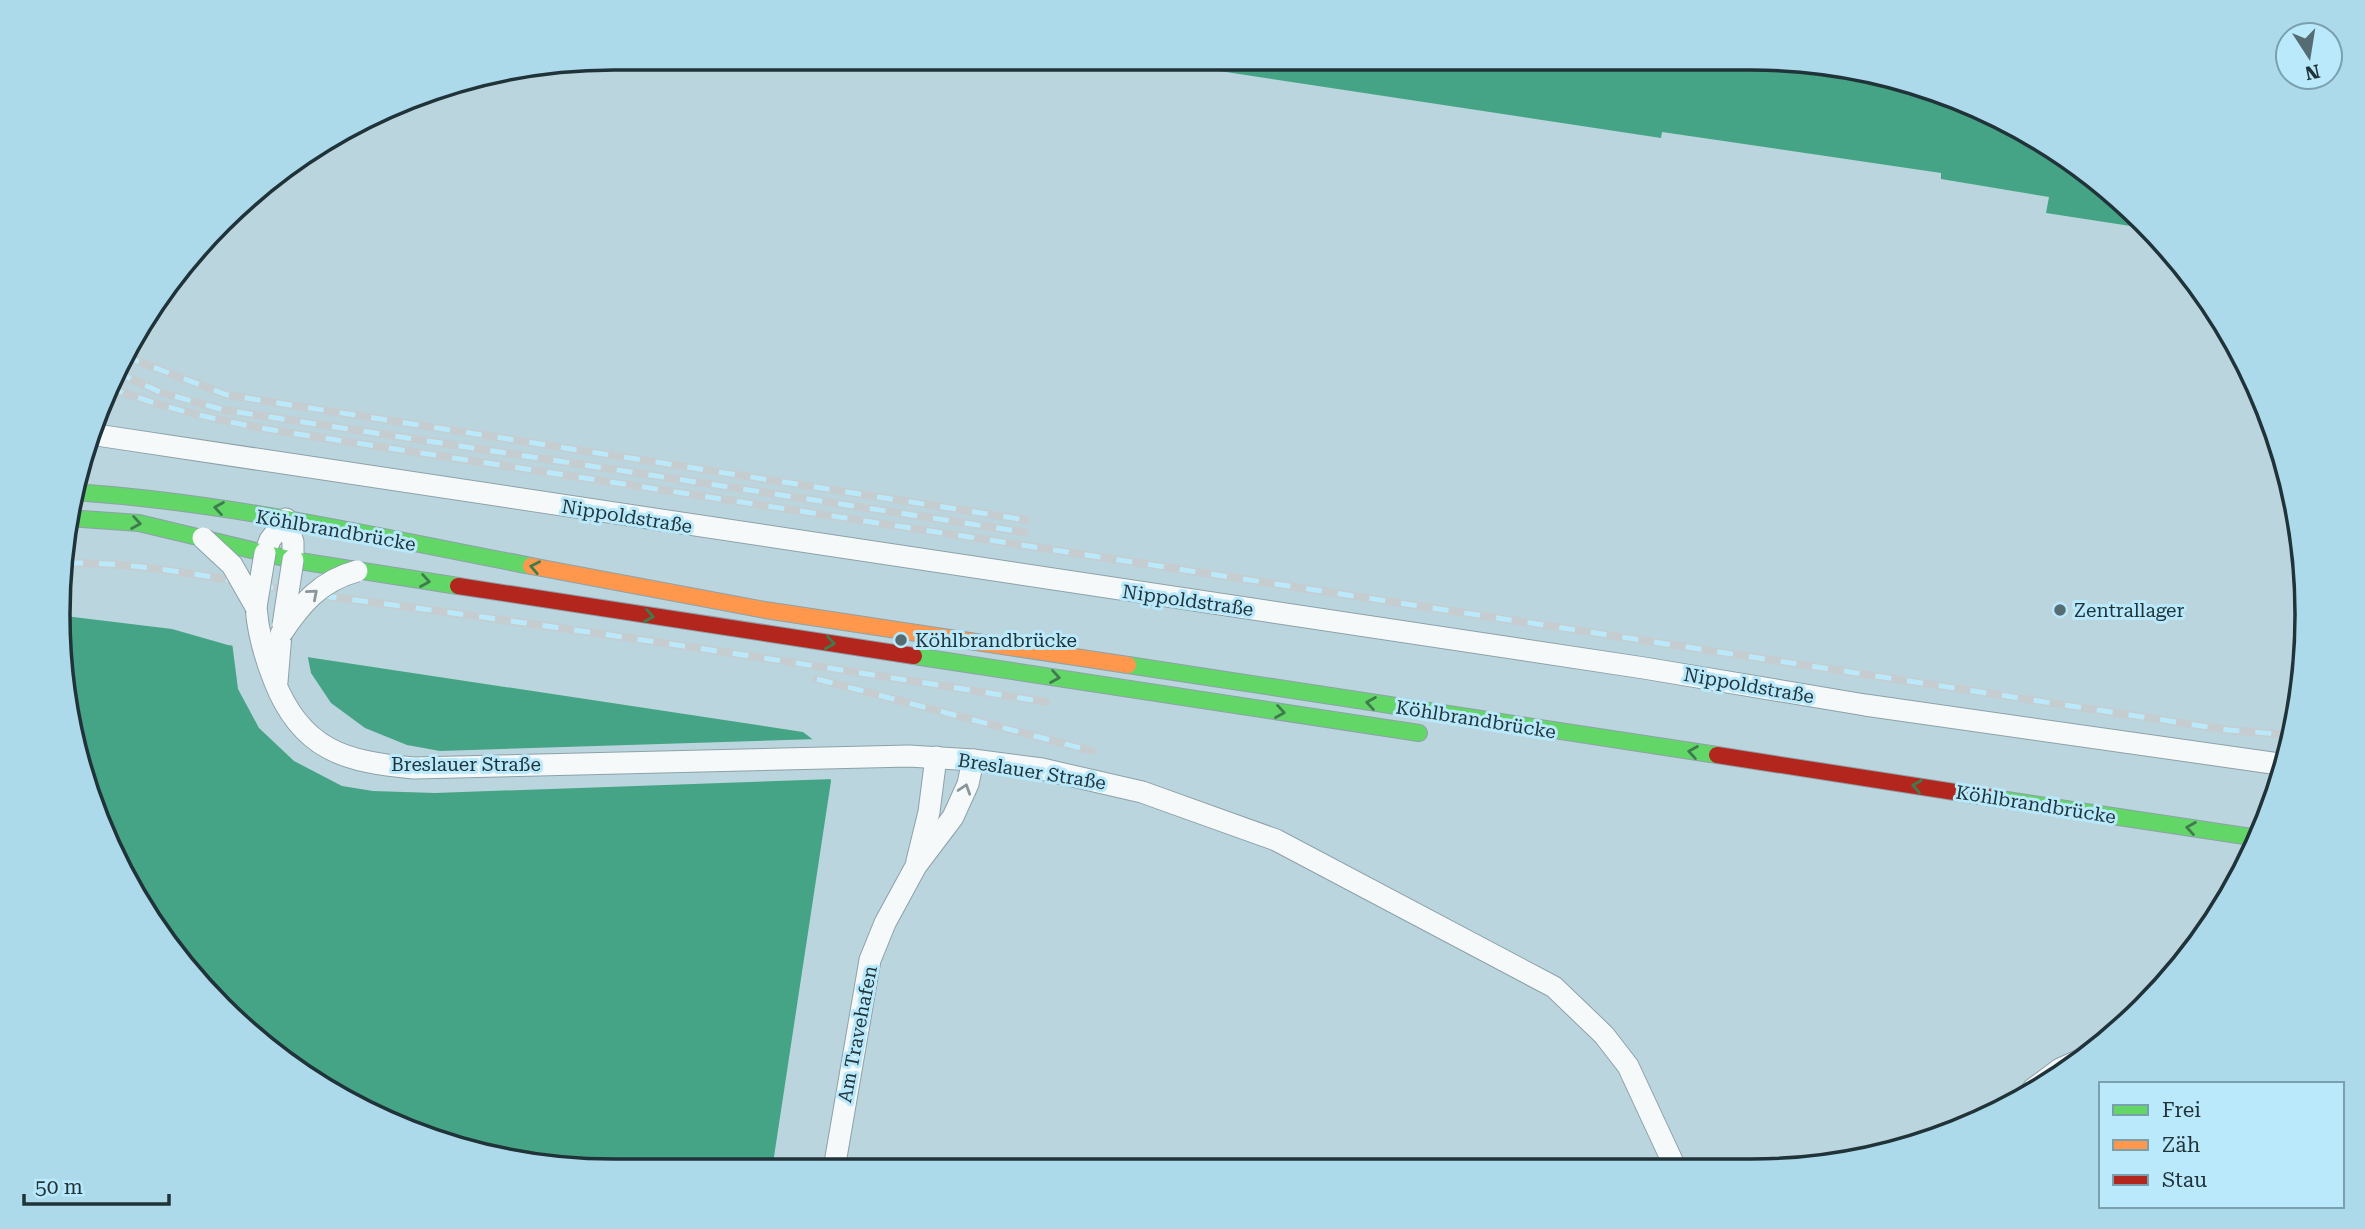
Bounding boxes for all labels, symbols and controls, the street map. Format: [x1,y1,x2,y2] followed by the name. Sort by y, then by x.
[2274,21,2344,91] north arrow
[2303,59,2322,85] text: N
[560,495,694,538] street label: Nippoldstraße
[213,501,225,516] one-way arrow
[254,505,418,556] street label: Köhlbrandbrücke
[130,516,142,531] one-way arrow
[529,560,541,575] one-way arrow
[419,573,430,588] one-way arrow
[1121,580,1255,621] street label: Nippoldstraße
[304,590,317,602] one-way arrow
[2074,599,2184,622] place label: Zentrallager
[2052,602,2068,618] marker: Zentrallager
[643,608,655,623] one-way arrow
[915,629,1077,652] place label: Köhlbrandbrücke
[893,632,909,648] marker: Köhlbrandbrücke
[824,636,836,651] one-way arrow
[1682,663,1816,708] street label: Nippoldstraße
[1049,670,1061,685] one-way arrow
[1394,695,1558,744] street label: Köhlbrandbrücke
[1365,696,1377,711] one-way arrow
[1274,704,1285,719] one-way arrow
[1687,745,1698,760] one-way arrow
[956,748,1108,795] street label: Breslauer Straße
[391,753,541,776] street label: Breslauer Straße
[1912,779,1923,794] one-way arrow
[1954,780,2118,829] street label: Köhlbrandbrücke
[957,784,971,796] one-way arrow
[2185,821,2197,836] one-way arrow
[833,964,882,1104] street label: Am Travehafen
[2099,1082,2344,1208] legend
[2162,1098,2201,1122] text: Frei
[2162,1133,2201,1157] text: Zäh
[24,1162,170,1206] scale bar
[2162,1168,2207,1192] text: Stau
[35,1175,83,1199] text: 50 m

